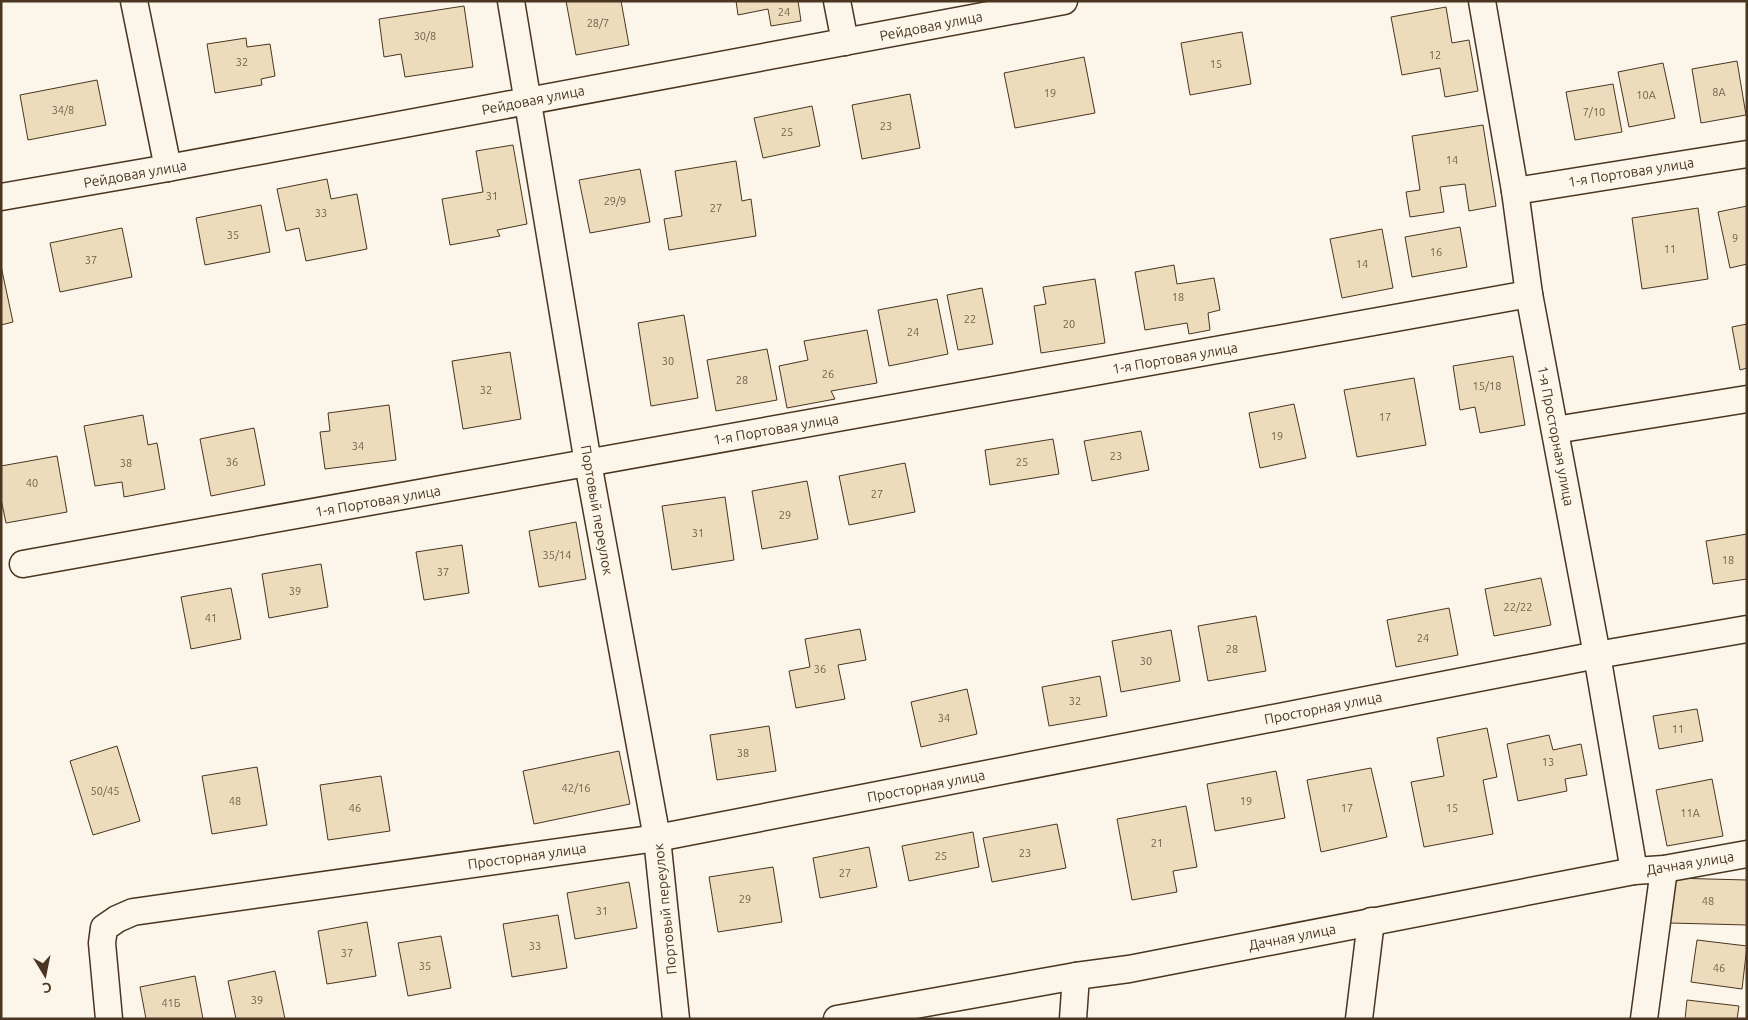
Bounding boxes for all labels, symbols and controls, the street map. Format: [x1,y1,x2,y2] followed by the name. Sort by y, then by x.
[778,6,790,18] house number: 24
[878,8,984,44] street label: Рейдовая улица
[587,17,609,29] house number: 28/7
[414,30,436,42] house number: 30/8
[1429,49,1441,61] house number: 12
[236,56,248,68] house number: 32
[1210,58,1222,70] house number: 15
[480,82,586,118] street label: Рейдовая улица
[1712,86,1727,98] house number: 8А
[1044,87,1056,99] house number: 19
[1636,89,1657,101] house number: 10А
[52,104,74,116] house number: 34/8
[1583,106,1605,118] house number: 7/10
[880,120,892,132] house number: 23
[781,126,793,138] house number: 25
[1446,154,1458,166] house number: 14
[1567,154,1695,190] street label: 1-я Портовая улица
[82,157,188,191] street label: Рейдовая улица
[486,190,498,202] house number: 31
[604,195,626,207] house number: 29/9
[710,202,722,214] house number: 27
[315,207,327,219] house number: 33
[227,229,239,241] house number: 35
[1732,232,1738,244] house number: 9
[1664,243,1676,255] house number: 11
[1430,246,1442,258] house number: 16
[85,254,97,266] house number: 37
[1356,258,1368,270] house number: 14
[1172,291,1184,303] house number: 18
[964,313,976,325] house number: 22
[1063,318,1075,330] house number: 20
[907,326,919,338] house number: 24
[1111,339,1239,377] street label: 1-я Портовая улица
[662,355,674,367] house number: 30
[1535,365,1577,507] street label: 1-я Просторная улица
[822,368,834,380] house number: 26
[736,374,748,386] house number: 28
[1473,380,1501,392] house number: 15/18
[480,384,492,396] house number: 32
[712,410,840,448] street label: 1-я Портовая улица
[1379,411,1391,423] house number: 17
[1271,430,1283,442] house number: 19
[352,440,364,452] house number: 34
[578,444,616,576] street label: Портовый переулок
[1110,450,1122,462] house number: 23
[226,456,238,468] house number: 36
[1016,456,1028,468] house number: 25
[120,457,132,469] house number: 38
[26,477,38,489] house number: 40
[314,482,442,520] street label: 1-я Портовая улица
[871,488,883,500] house number: 27
[779,509,791,521] house number: 29
[692,527,704,539] house number: 31
[543,549,571,561] house number: 35/14
[1722,554,1734,566] house number: 18
[437,566,449,578] house number: 37
[289,585,301,597] house number: 39
[1504,601,1532,613] house number: 22/22
[205,612,217,624] house number: 41
[1417,632,1429,644] house number: 24
[1226,643,1238,655] house number: 28
[1140,655,1152,667] house number: 30
[814,663,826,675] house number: 36
[1263,689,1383,727] street label: Просторная улица
[1069,695,1081,707] house number: 32
[938,712,950,724] house number: 34
[1672,723,1684,735] house number: 11
[737,747,749,759] house number: 38
[1542,756,1554,768] house number: 13
[866,767,986,805] street label: Просторная улица
[562,782,590,794] house number: 42/16
[91,785,119,797] house number: 50/45
[229,795,241,807] house number: 48
[1240,795,1252,807] house number: 19
[349,802,361,814] house number: 46
[1341,802,1353,814] house number: 17
[1446,802,1458,814] house number: 15
[1680,807,1701,819] house number: 11А
[1151,837,1163,849] house number: 21
[467,840,587,872] street label: Просторная улица
[650,843,680,975] street label: Портовый переулок
[1019,847,1031,859] house number: 23
[1645,848,1735,878] street label: Дачная улица
[935,850,947,862] house number: 25
[839,867,851,879] house number: 27
[739,893,751,905] house number: 29
[1702,895,1714,907] house number: 48
[596,905,608,917] house number: 31
[1247,921,1337,953] street label: Дачная улица
[529,940,541,952] house number: 33
[341,947,353,959] house number: 37
[20,950,70,1000] north arrow
[419,960,431,972] house number: 35
[1713,962,1725,974] house number: 46
[41,979,53,996] text: С
[251,994,263,1006] house number: 39
[161,997,181,1009] house number: 41Б

